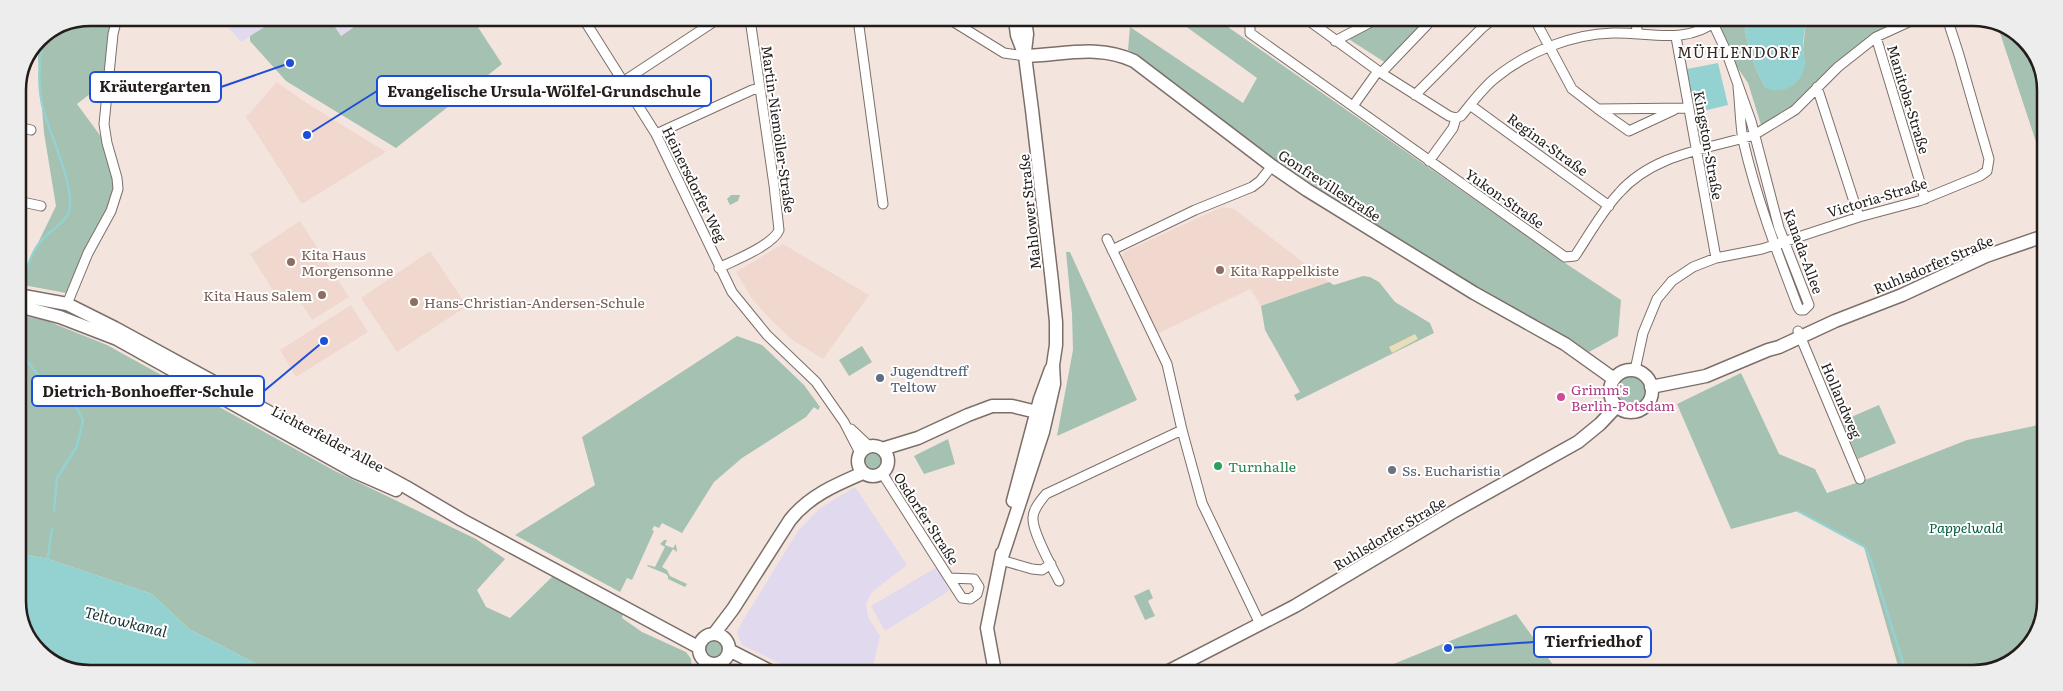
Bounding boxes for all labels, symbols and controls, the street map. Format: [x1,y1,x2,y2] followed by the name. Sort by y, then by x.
[1677,40,1801,63] district label: MÜHLENDORF
[1883,42,1935,156] street label: Manitoba-Straße
[757,44,801,214] street label: Martin-Niemöller-Straße
[90,72,221,102] callout: Kräutergarten
[99,74,211,97] text: Kräutergarten
[377,76,711,106] callout: Evangelische Ursula-Wölfel-Grundschule
[387,79,701,102] text: Evangelische Ursula-Wölfel-Grundschule
[1690,89,1728,201] street label: Kingston-Straße
[1504,108,1592,180] street label: Regina-Straße
[658,123,732,246] street label: Heinersdorfer Weg
[1275,144,1385,226] street label: Gonfrevillestraße
[1013,153,1045,271] street label: Mahlower Straße
[1461,163,1549,233] street label: Yukon-Straße
[1825,172,1929,222] street label: Victoria-Straße
[1779,206,1829,296] street label: Kanada-Allee
[1870,230,1996,298] street label: Ruhlsdorfer Straße
[301,244,393,280] place label: Kita Haus Morgensonne
[285,256,297,268] marker: Kita Haus Morgensonne
[1230,260,1339,280] place label: Kita Rappelkiste
[1214,264,1226,276] marker: Kita Rappelkiste
[203,285,312,305] place label: Kita Haus Salem
[316,289,328,301] marker: Kita Haus Salem
[424,292,645,312] place label: Hans-Christian-Andersen-Schule
[408,296,420,308] marker: Hans-Christian-Andersen-Schule
[1817,359,1867,441] street label: Hollandweg
[890,360,969,396] place label: Jugendtreff Teltow
[874,372,886,384] marker: Jugendtreff Teltow
[32,376,264,406] callout: Dietrich-Bonhoeffer-Schule
[42,379,254,402] text: Dietrich-Bonhoeffer-Schule
[1571,379,1675,415] place label: Grimm's Berlin-Potsdam
[1555,391,1567,403] marker: Grimm's Berlin-Potsdam
[268,400,388,476] street label: Lichterfelder Allee
[1228,456,1296,476] place label: Turnhalle
[1212,460,1224,472] marker: Turnhalle
[1402,460,1501,480] place label: Ss. Eucharistia
[1386,464,1398,476] marker: Ss. Eucharistia
[890,468,964,568] street label: Osdorfer Straße
[1329,491,1449,575] street label: Ruhlsdorfer Straße
[1929,517,2003,537] park label: Pappelwald
[82,600,170,643] water label: Teltowkanal
[1534,627,1651,657] callout: Tierfriedhof
[1544,629,1643,652] text: Tierfriedhof

